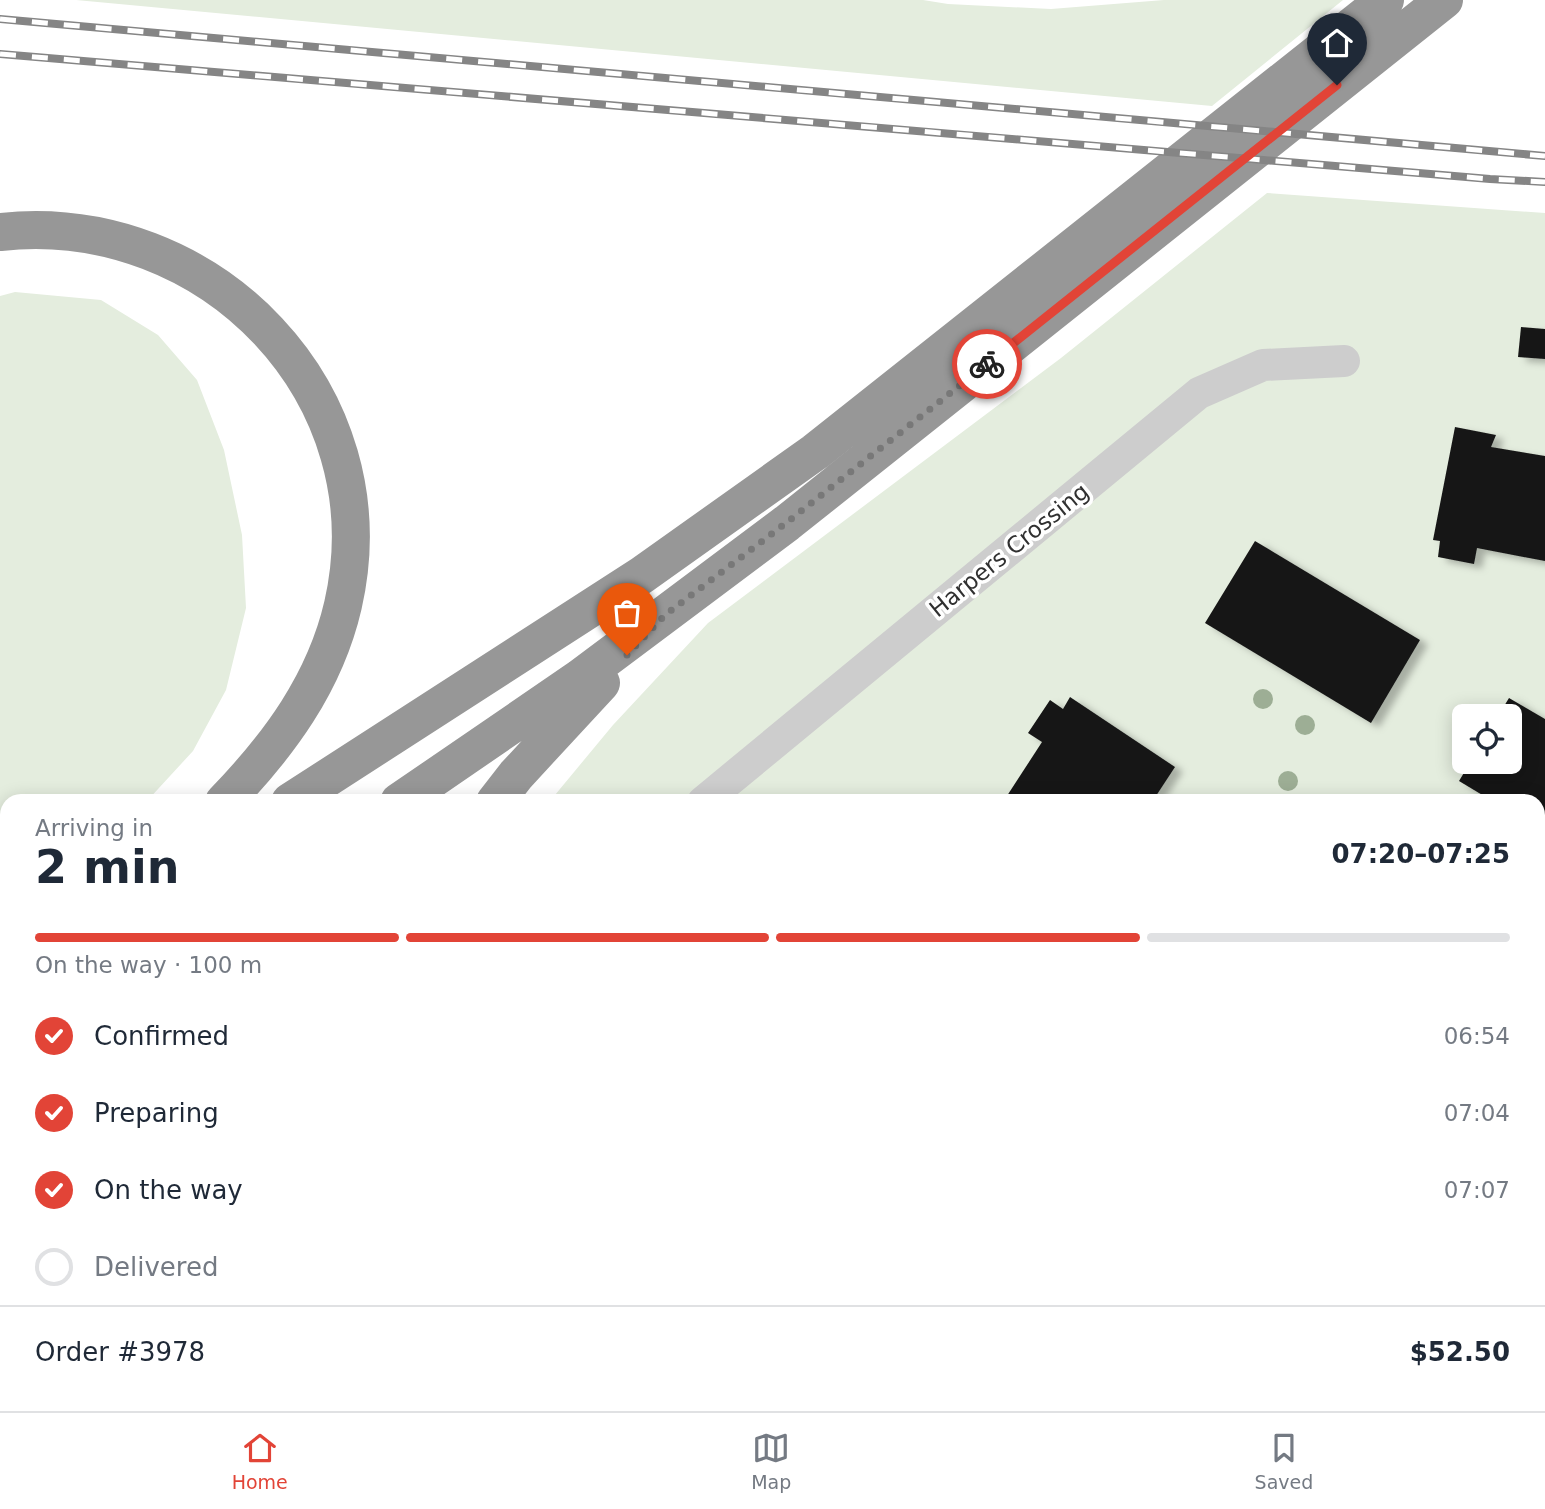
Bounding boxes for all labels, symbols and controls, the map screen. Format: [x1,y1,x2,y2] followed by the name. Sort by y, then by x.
[1307,13,1367,85] pin
[1318,24,1356,62] icon: home
[952,329,1022,399] courier
[968,345,1006,383] icon: bike
[924,478,1094,622] street label: Harpers Crossing
[597,583,657,655] pin
[608,594,646,632] icon: bag
[1452,704,1522,774] map controls
[1452,704,1522,774] button: locate
[35,815,153,841] text: Arriving in
[1331,839,1510,869] text: 07:20–07:25
[35,840,179,894] text: 2 min
[35,952,262,978] text: On the way · 100 m
[35,1017,73,1055] icon: check
[94,1021,229,1051] text: Confirmed
[1444,1023,1510,1049] text: 06:54
[35,1094,73,1132] icon: check
[94,1098,219,1128] text: Preparing
[1444,1100,1510,1126] text: 07:04
[35,1171,73,1209] icon: check
[94,1175,243,1205] text: On the way
[1444,1177,1510,1203] text: 07:07
[94,1252,218,1282] text: Delivered
[35,1337,205,1367] text: Order #3978
[1410,1337,1510,1367] text: $52.50
[232,1429,288,1493] tab: Home
[751,1429,791,1493] tab: Map
[1255,1429,1313,1493] tab: Saved

